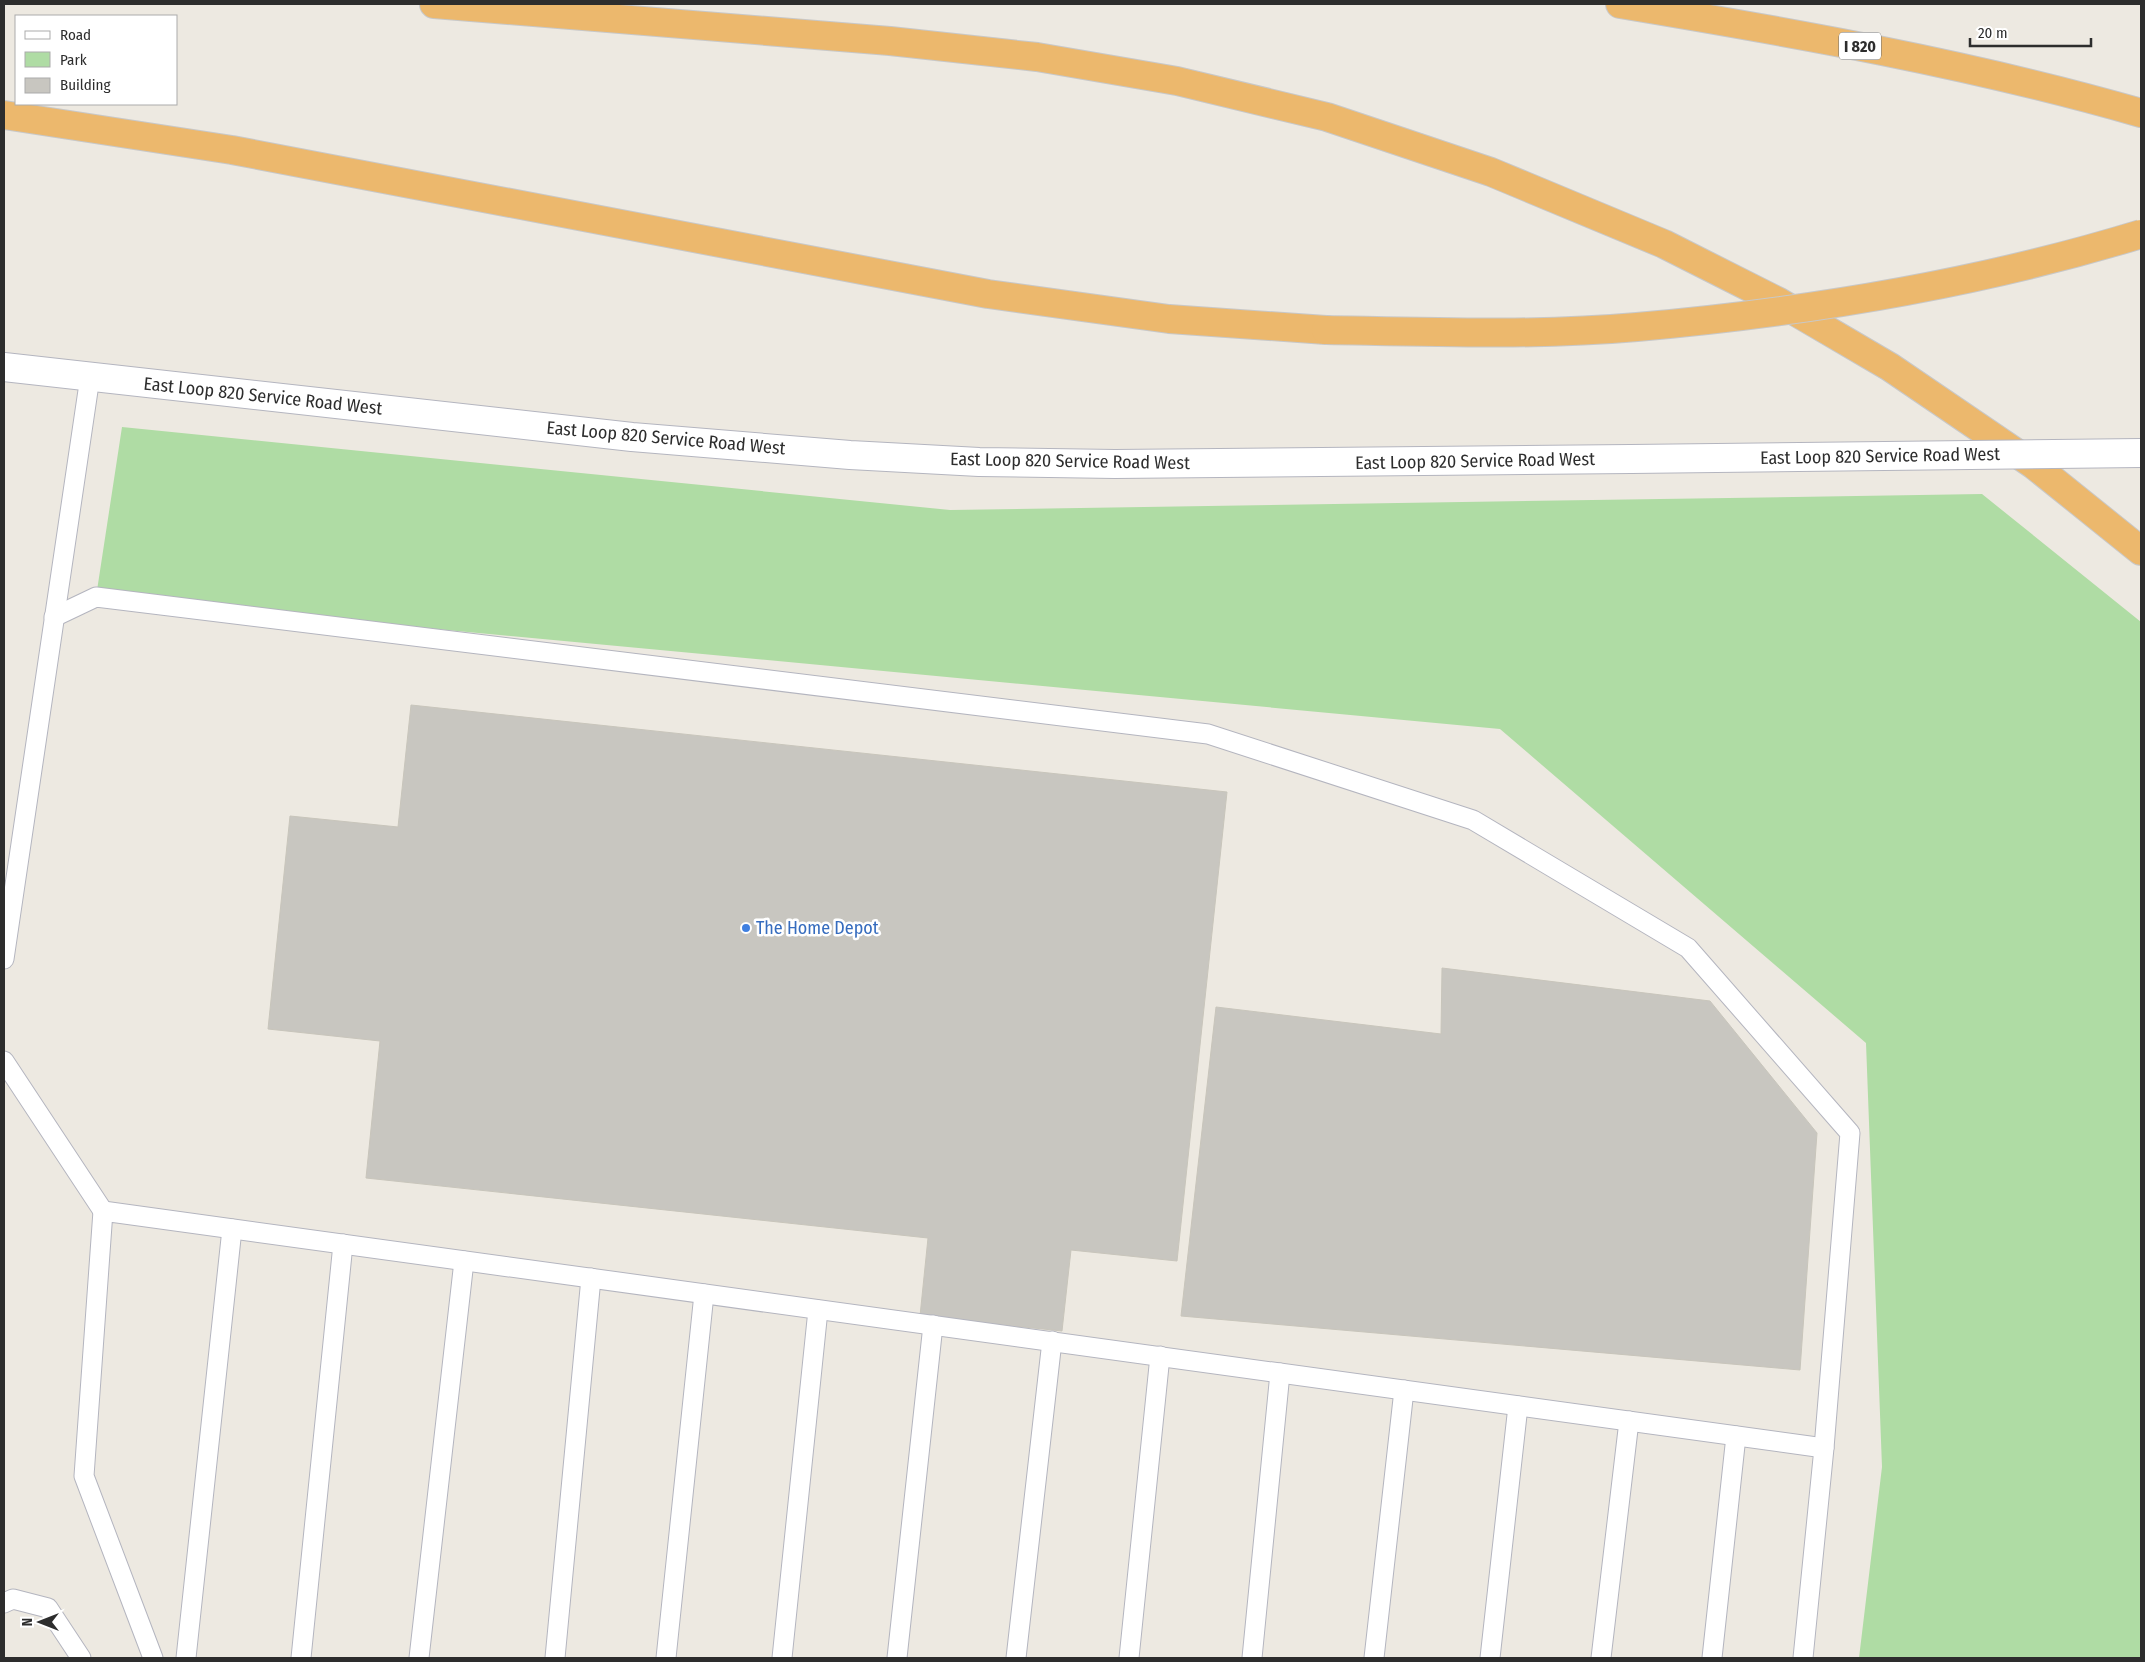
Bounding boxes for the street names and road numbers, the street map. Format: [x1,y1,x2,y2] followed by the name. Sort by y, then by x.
[1839,32,1881,59] road number: I 820
[143,373,384,419] street label: East Loop 820 Service Road West
[546,417,787,459] street label: East Loop 820 Service Road West
[1760,443,2000,469] street label: East Loop 820 Service Road West
[950,448,1190,474] street label: East Loop 820 Service Road West
[1355,448,1595,474] street label: East Loop 820 Service Road West

